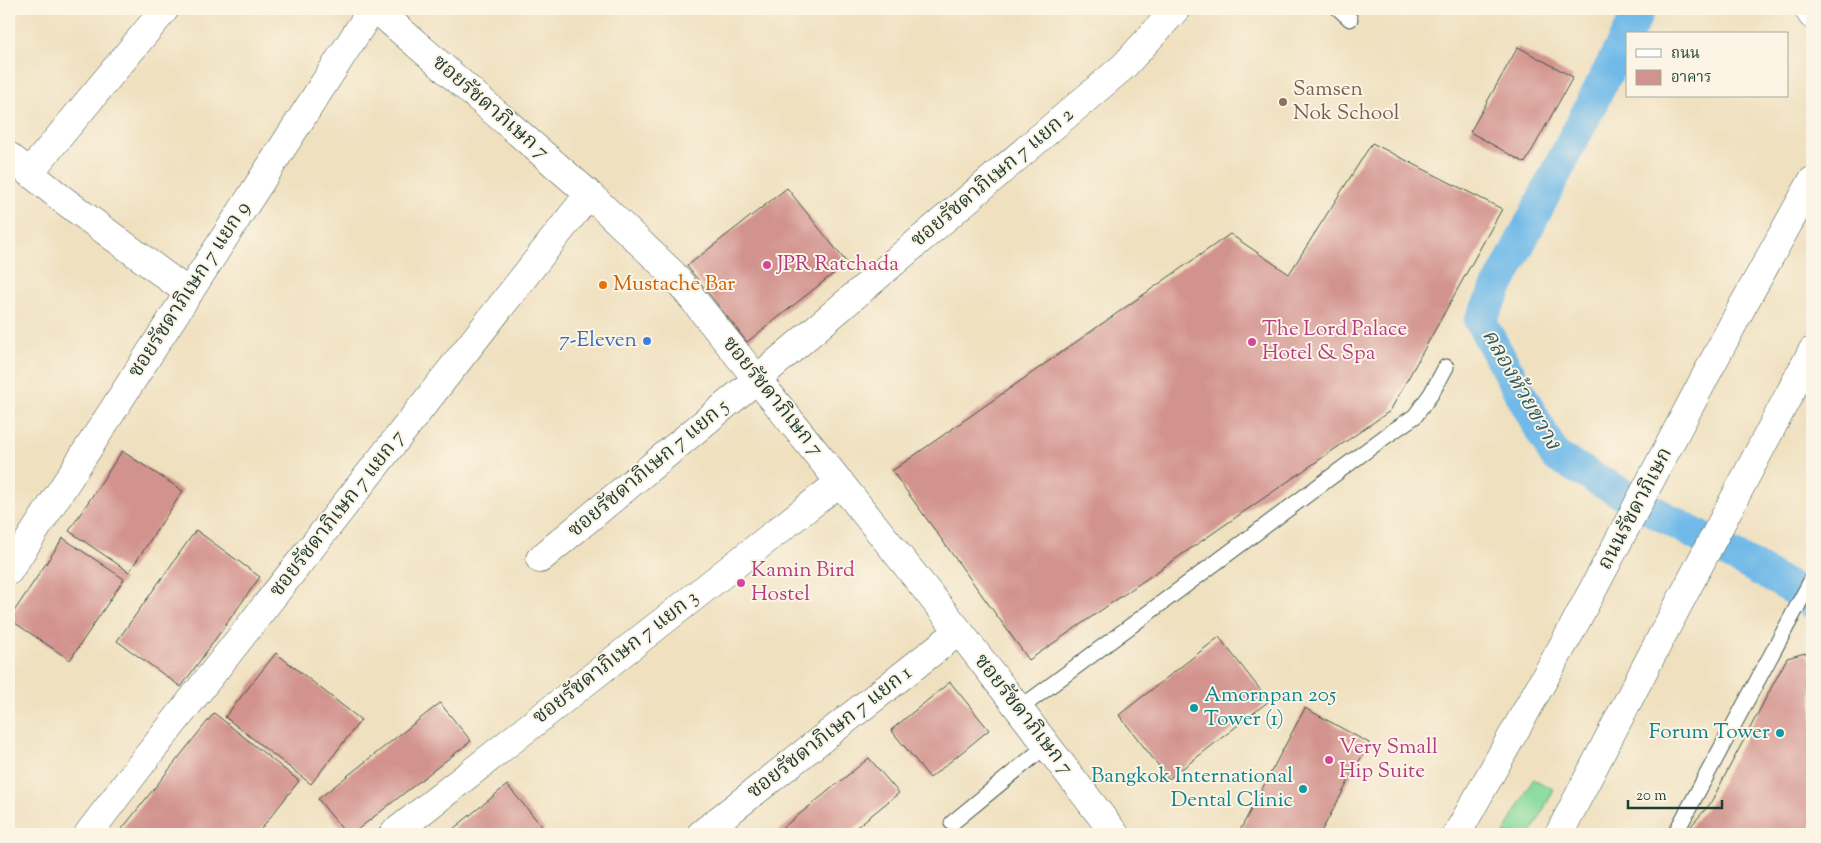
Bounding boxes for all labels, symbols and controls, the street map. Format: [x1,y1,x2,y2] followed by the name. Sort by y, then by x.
[1626,32,1788,98] legend
[1671,44,1700,65] text: ถนน
[425,49,556,168] street label: ซอยรัชดาภิเษก 7
[1671,68,1711,89] text: อาคาร
[1293,75,1400,129] place label: Samsen Nok School
[1277,96,1289,108] marker: Samsen Nok School
[905,101,1081,255] street label: ซอยรัชดาภิเษก 7 แยก 2
[122,196,258,384] street label: ซอยรัชดาภิเษก 7 แยก 9
[776,250,899,280] place label: JPR Ratchada
[761,259,773,271] marker: JPR Ratchada
[613,270,735,300] place label: Mustache Bar
[597,279,609,291] marker: Mustache Bar
[1262,315,1407,369] place label: The Lord Palace Hotel & Spa
[1472,324,1568,457] water label: คลองห้วยขวาง
[559,326,637,356] place label: 7-Eleven
[714,330,830,464] street label: ซอยรัชดาภิเษก 7
[641,335,653,347] marker: 7-Eleven
[1246,336,1258,348] marker: The Lord Palace Hotel & Spa
[562,393,736,545] street label: ซอยรัชดาภิเษก 7 แยก 5
[263,423,413,604] street label: ซอยรัชดาภิเษก 7 แยก 7
[1591,442,1681,576] street label: ถนนรัชดาภิเษก
[751,556,855,610] place label: Kamin Bird Hostel
[735,577,747,589] marker: Kamin Bird Hostel
[527,584,705,732] street label: ซอยรัชดาภิเษก 7 แยก 3
[966,648,1080,782] street label: ซอยรัชดาภิเษก 7
[741,659,919,807] street label: ซอยรัชดาภิเษก 7 แยก 1
[1204,681,1336,735] place label: Amornpan 205 Tower (1)
[1188,702,1200,714] marker: Amornpan 205 Tower (1)
[1649,718,1770,748] place label: Forum Tower
[1774,727,1786,739] marker: Forum Tower
[1339,733,1438,787] place label: Very Small Hip Suite
[1323,754,1335,766] marker: Very Small Hip Suite
[1091,762,1293,816] place label: Bangkok International Dental Clinic
[1628,778,1722,810] scale bar
[1297,783,1309,795] marker: Bangkok International Dental Clinic
[1636,786,1667,807] text: 20 m

